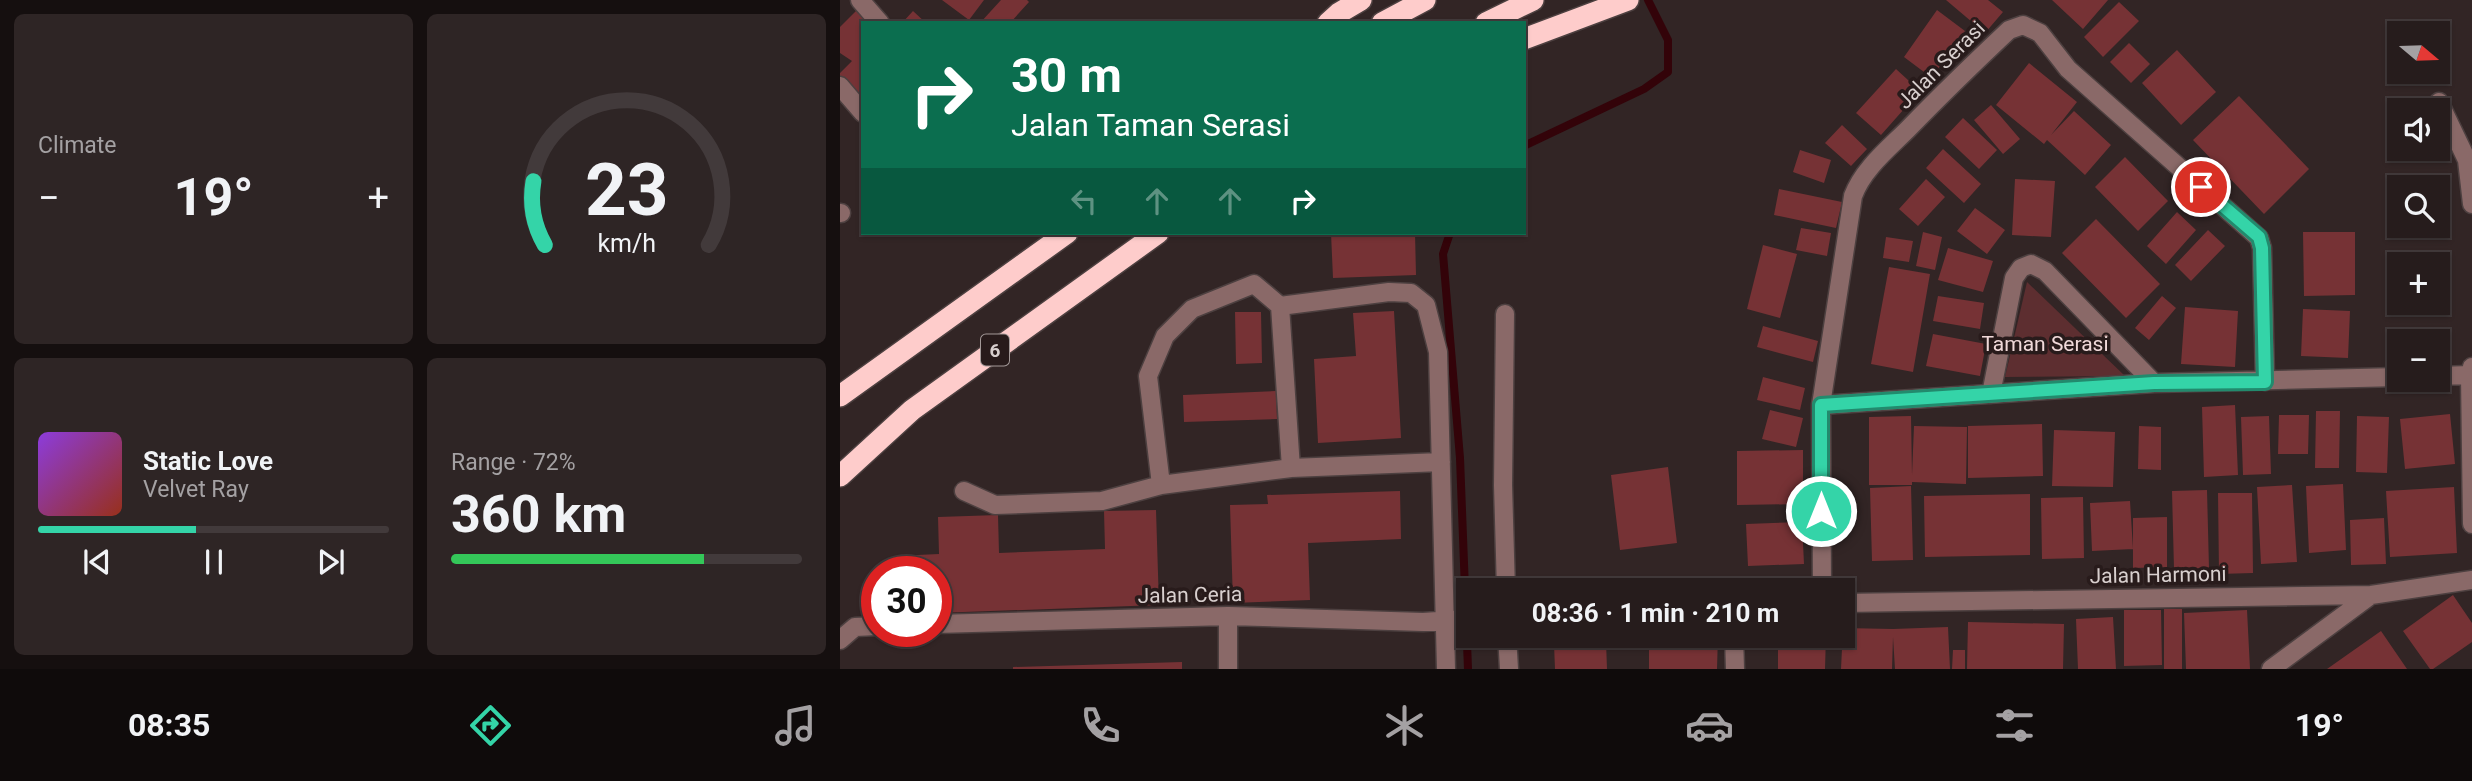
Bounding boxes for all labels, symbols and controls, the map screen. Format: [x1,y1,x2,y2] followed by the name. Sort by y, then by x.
[1892,16,1990,114] street label: Jalan Serasi
[2387,21,2450,84] north arrow
[2387,21,2450,392] map controls
[1011,47,1122,104] text: 30 m
[896,49,987,140] icon: right
[2387,98,2450,161] button: sound
[1011,106,1290,144] text: Jalan Taman Serasi
[38,132,117,159] text: Climate
[585,147,668,233] text: 23
[2171,157,2231,217] pin
[174,167,254,228] text: 19°
[2182,168,2220,206] icon: arrive
[2387,175,2450,238] button: search
[38,176,60,220] text: −
[367,176,389,220] text: +
[1065,182,1103,220] icon: left
[1138,182,1176,220] icon: ahead
[1211,182,1249,220] icon: ahead
[1284,182,1322,220] icon: right
[597,229,656,258] text: km/h
[2387,252,2450,315] button: +
[2387,329,2450,392] button: −
[1981,332,2109,356] park label: Taman Serasi
[981,334,1009,366] road number: 6
[143,446,273,476] text: Static Love
[451,449,576,476] text: Range · 72%
[1784,474,1858,548] position arrow
[143,476,249,503] text: Velvet Ray
[451,484,626,545] text: 360 km
[78,543,116,581] icon: previous
[195,543,233,581] icon: pause
[312,543,350,581] icon: next
[861,556,952,647] speed limit sign: 30
[2089,562,2227,588] street label: Jalan Harmoni
[1137,582,1243,608] street label: Jalan Ceria
[1532,598,1779,628] text: 08:36 · 1 min · 210 m
[466,701,515,750] icon: directions
[771,701,820,750] icon: music
[1076,701,1125,750] icon: phone
[1380,701,1429,750] icon: climate
[1685,701,1734,750] icon: car
[1990,701,2039,750] icon: filters
[128,706,210,744] text: 08:35
[2295,706,2344,744] text: 19°

